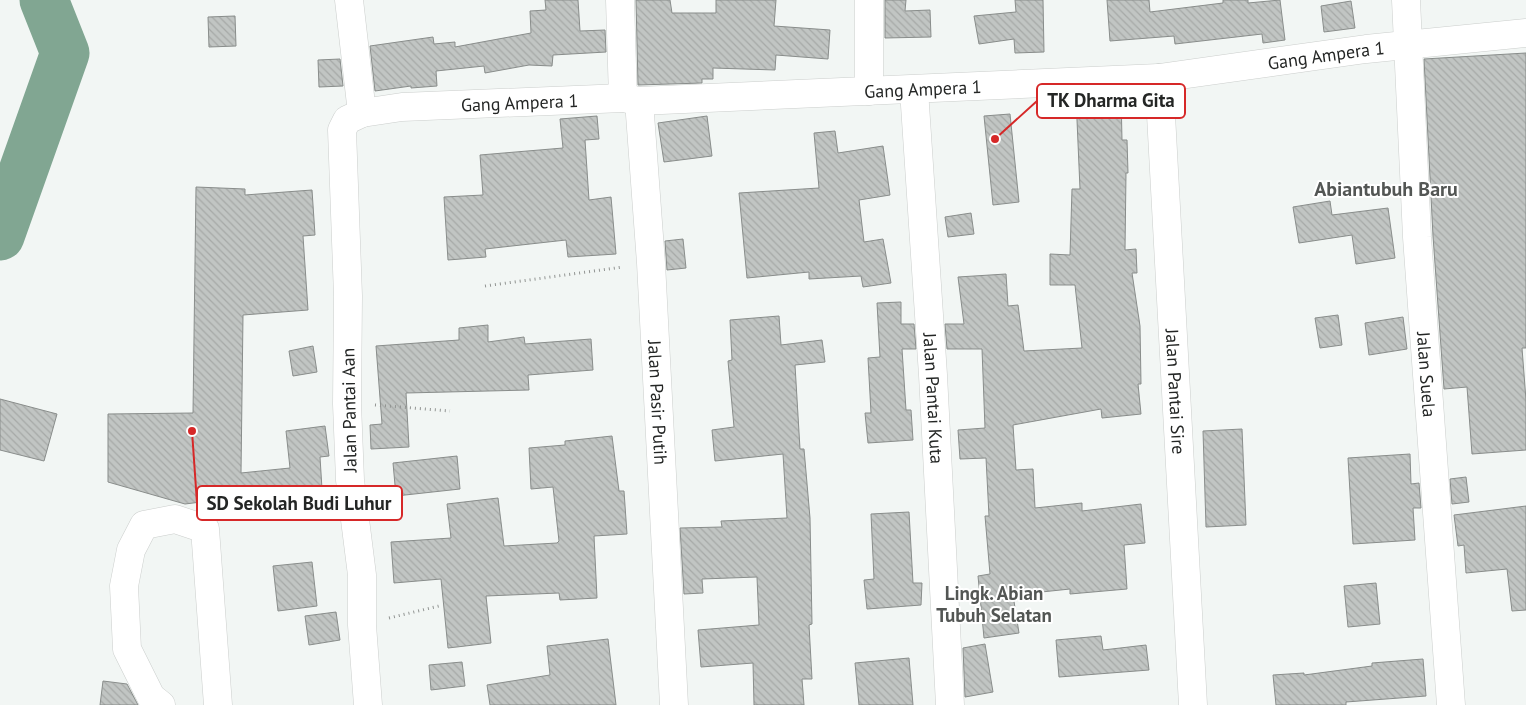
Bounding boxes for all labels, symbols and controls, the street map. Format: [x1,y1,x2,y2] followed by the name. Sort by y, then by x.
[1266,36,1385,74] street label: Gang Ampera 1
[864,74,982,103] street label: Gang Ampera 1
[1037,84,1185,118] callout: TK Dharma Gita
[460,88,579,116] street label: Gang Ampera 1
[1047,88,1175,112] text: TK Dharma Gita
[1314,176,1458,202] district label: Abiantubuh Baru
[1161,327,1191,455] street label: Jalan Pantai Sire
[1412,330,1442,418] street label: Jalan Suela
[919,331,949,464] street label: Jalan Pantai Kuta
[643,338,673,465] street label: Jalan Pasir Putih
[336,348,362,473] street label: Jalan Pantai Aan
[197,486,402,520] callout: SD Sekolah Budi Luhur
[207,491,392,515] text: SD Sekolah Budi Luhur
[936,581,1052,627] district label: Lingk. Abian Tubuh Selatan

